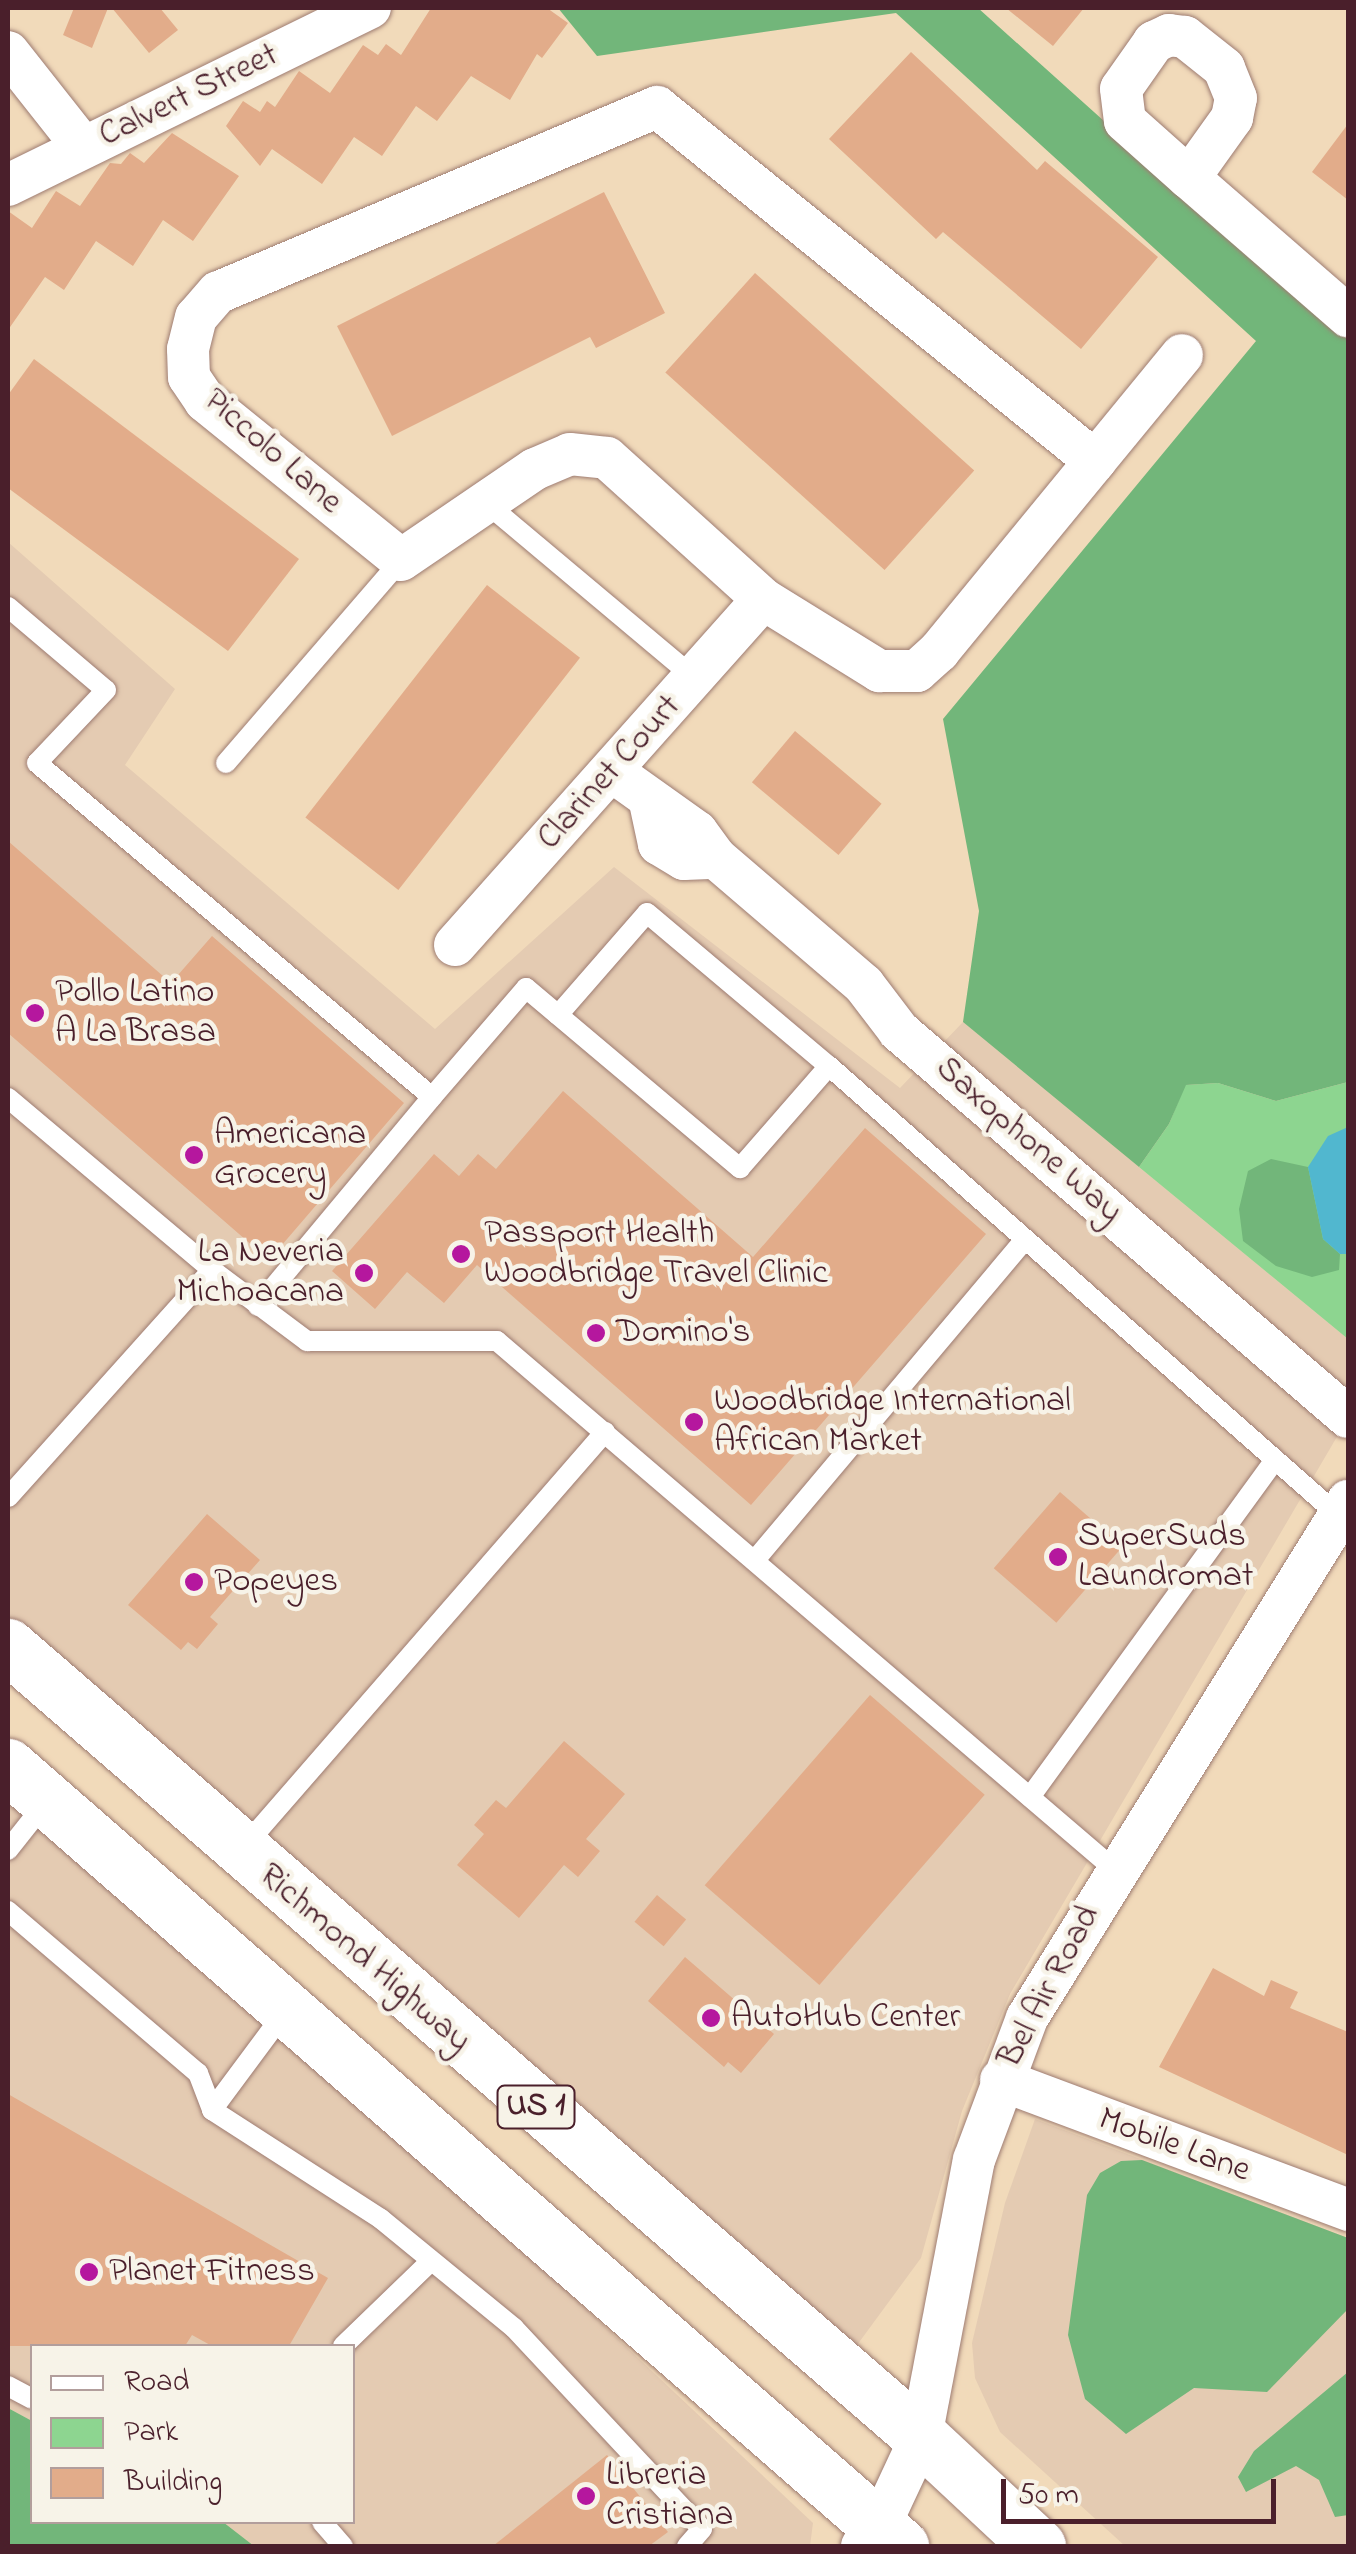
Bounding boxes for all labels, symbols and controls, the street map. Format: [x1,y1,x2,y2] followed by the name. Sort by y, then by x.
[93,35,285,157] street label: Calvert Street
[194,380,350,524] street label: Piccolo Lane
[529,687,691,859] street label: Clarinet Court
[55,972,216,1054] place label: Pollo Latino A La Brasa
[24,1002,46,1024] marker: Pollo Latino A La Brasa
[926,1048,1130,1234] street label: Saxophone Way
[214,1114,366,1196] place label: Americana Grocery
[183,1144,205,1166] marker: Americana Grocery
[484,1213,828,1295] place label: Passport Health Woodbridge Travel Clinic
[177,1232,344,1314] place label: La Neveria Michoacana
[448,1241,474,1267] marker: Passport Health Woodbridge Travel Clinic
[353,1262,375,1284] marker: La Neveria Michoacana
[616,1312,750,1354] place label: Domino's
[585,1322,607,1344] marker: Domino's
[714,1381,1071,1463] place label: Woodbridge International African Market
[683,1411,705,1433] marker: Woodbridge International African Market
[1078,1516,1254,1598] place label: SuperSuds Laundromat
[1047,1546,1069,1568] marker: SuperSuds Laundromat
[214,1561,338,1603] place label: Popeyes
[183,1571,205,1593] marker: Popeyes
[249,1855,479,2063] street label: Richmond Highway
[990,1899,1110,2075] street label: Bel Air Road
[731,1997,960,2039] place label: AutoHub Center
[700,2007,722,2029] marker: AutoHub Center
[496,2080,576,2134] road number: US 1
[1092,2099,1256,2193] street label: Mobile Lane
[109,2251,315,2293] place label: Planet Fitness
[78,2261,100,2283] marker: Planet Fitness
[30,2344,355,2524] legend
[124,2361,189,2405] text: Road
[124,2411,178,2455] text: Park
[606,2455,733,2537] place label: Libreria Cristiana
[1006,2459,1281,2521] scale bar
[124,2461,222,2505] text: Building
[1018,2474,1079,2518] text: 50 m
[575,2485,597,2507] marker: Libreria Cristiana

